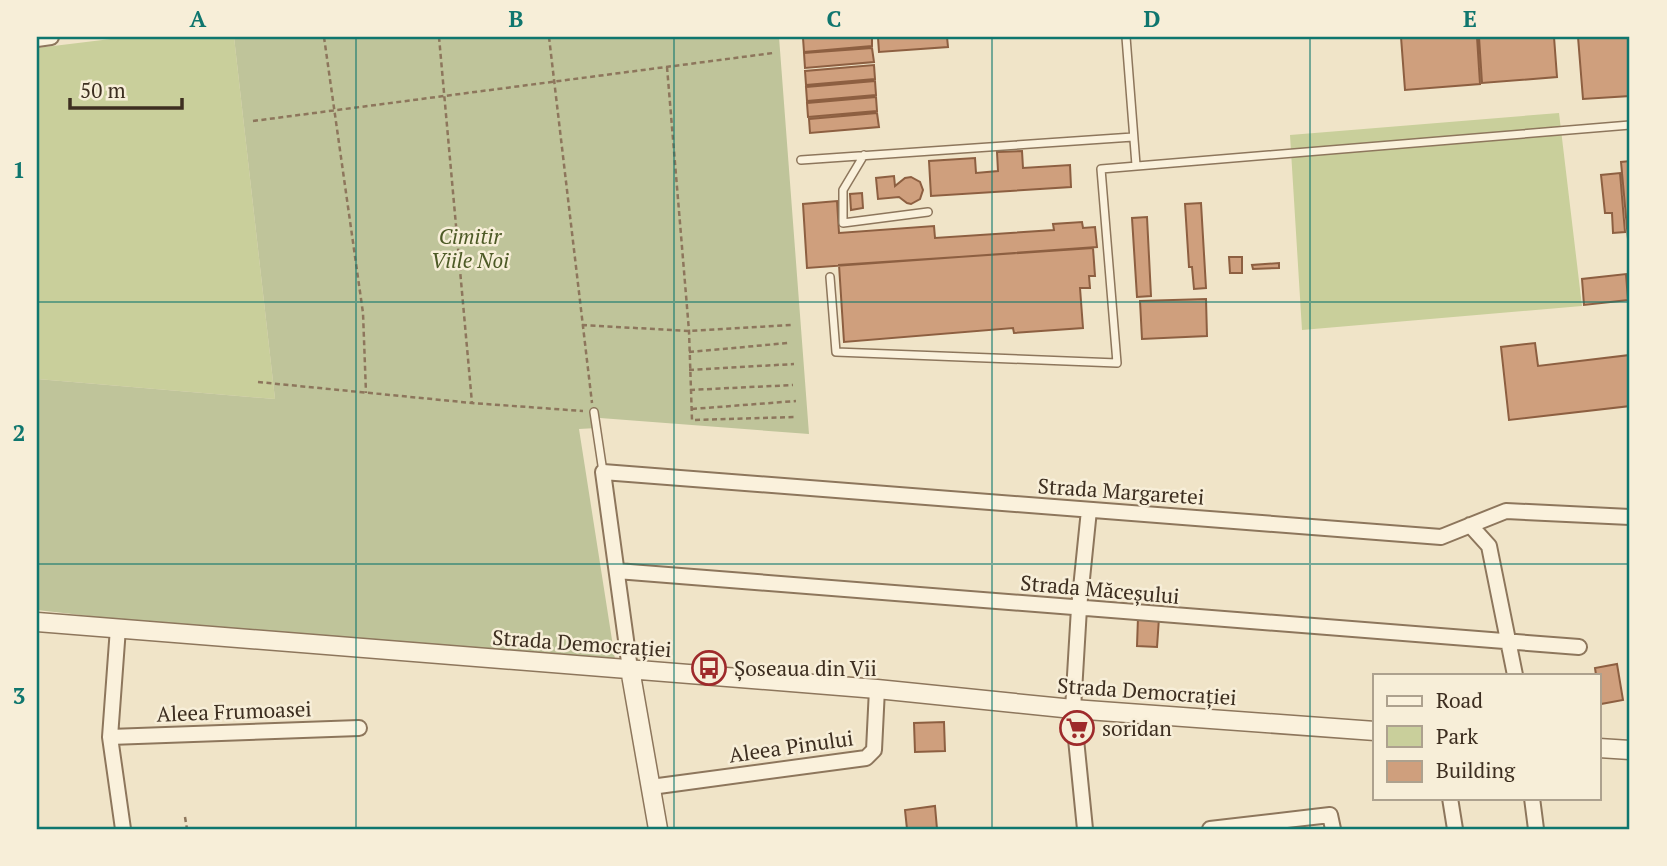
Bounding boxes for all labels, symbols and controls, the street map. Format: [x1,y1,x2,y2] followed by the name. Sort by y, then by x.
[190,3,207,34] text: A
[509,3,524,34] text: B
[827,3,842,34] text: C
[1144,3,1161,34] text: D
[1463,3,1477,34] text: E
[70,66,182,110] scale bar
[80,76,126,104] text: 50 m
[13,154,26,185] text: 1
[431,222,509,274] park label: Cimitir Viile Noi
[13,417,26,448] text: 2
[1037,471,1205,511] street label: Strada Margaretei
[1019,568,1181,610] street label: Strada Măceșului
[491,623,673,663] street label: Strada Democrației
[690,649,728,687] bus stop icon: Șoseaua din Vii
[734,654,877,682] place label: Șoseaua din Vii
[1056,671,1238,711] street label: Strada Democrației
[1373,674,1600,800] legend
[13,680,26,711] text: 3
[1436,686,1483,714] text: Road
[156,694,312,728] street label: Aleea Frumoasei
[1058,709,1096,747] supermarket icon: soridan
[1102,714,1172,742] place label: soridan
[1436,722,1478,750] text: Park
[727,723,855,769] street label: Aleea Pinului
[1436,756,1516,784] text: Building

